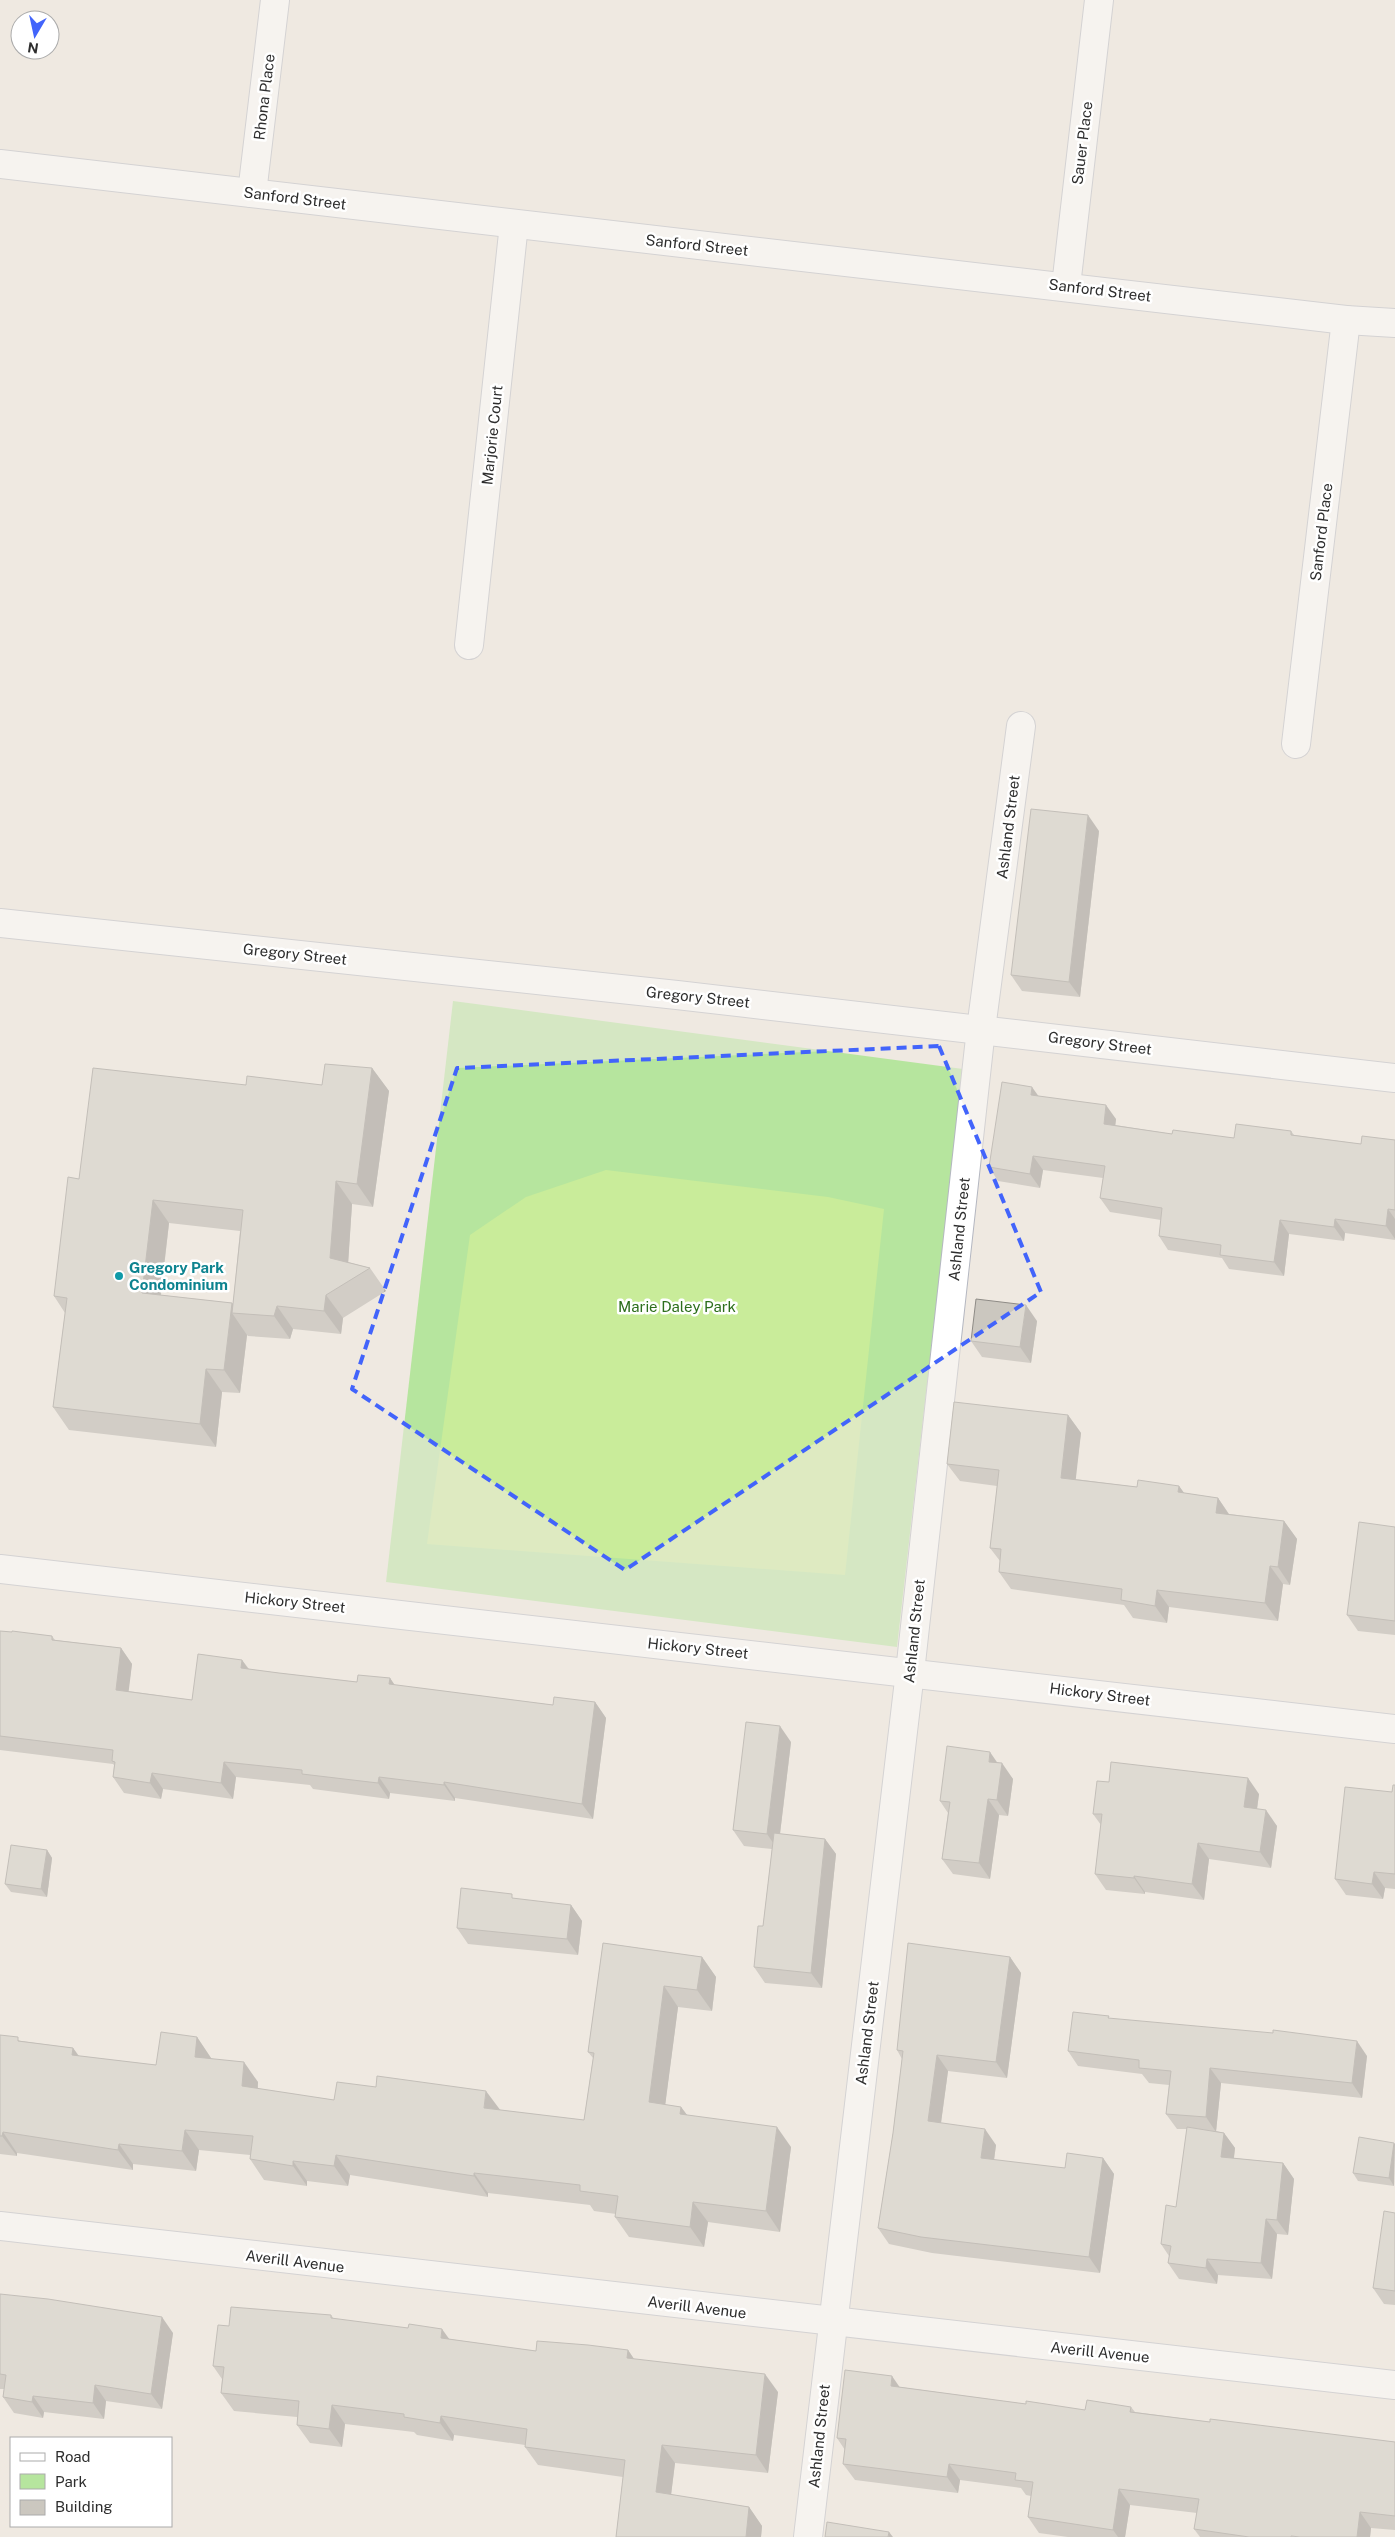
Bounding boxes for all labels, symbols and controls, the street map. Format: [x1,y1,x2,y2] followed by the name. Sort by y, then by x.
[10,10,60,60] north arrow
[26,39,40,57] text: N
[250,53,278,141] street label: Rhona Place
[1068,100,1096,186] street label: Sauer Place
[243,183,347,213] street label: Sanford Street
[645,231,749,259] street label: Sanford Street
[1048,275,1152,305] street label: Sanford Street
[478,384,506,486] street label: Marjorie Court
[1307,482,1335,582] street label: Sanford Place
[993,774,1023,880] street label: Ashland Street
[242,940,348,968] street label: Gregory Street
[645,983,751,1011] street label: Gregory Street
[1047,1028,1153,1058] street label: Gregory Street
[945,1176,973,1282] street label: Ashland Street
[129,1259,228,1293] place label: Gregory Park Condominium
[113,1270,125,1282] marker: Gregory Park Condominium
[618,1298,736,1315] park label: Marie Daley Park
[900,1578,928,1684] street label: Ashland Street
[244,1588,346,1616] street label: Hickory Street
[647,1634,749,1662] street label: Hickory Street
[1049,1679,1151,1709] street label: Hickory Street
[852,1980,882,2086] street label: Ashland Street
[245,2247,345,2275] street label: Averill Avenue
[647,2293,747,2321] street label: Averill Avenue
[1050,2338,1150,2366] street label: Averill Avenue
[805,2383,833,2489] street label: Ashland Street
[10,2437,172,2527] legend
[55,2448,91,2465] text: Road
[55,2473,87,2490] text: Park
[55,2498,113,2515] text: Building

